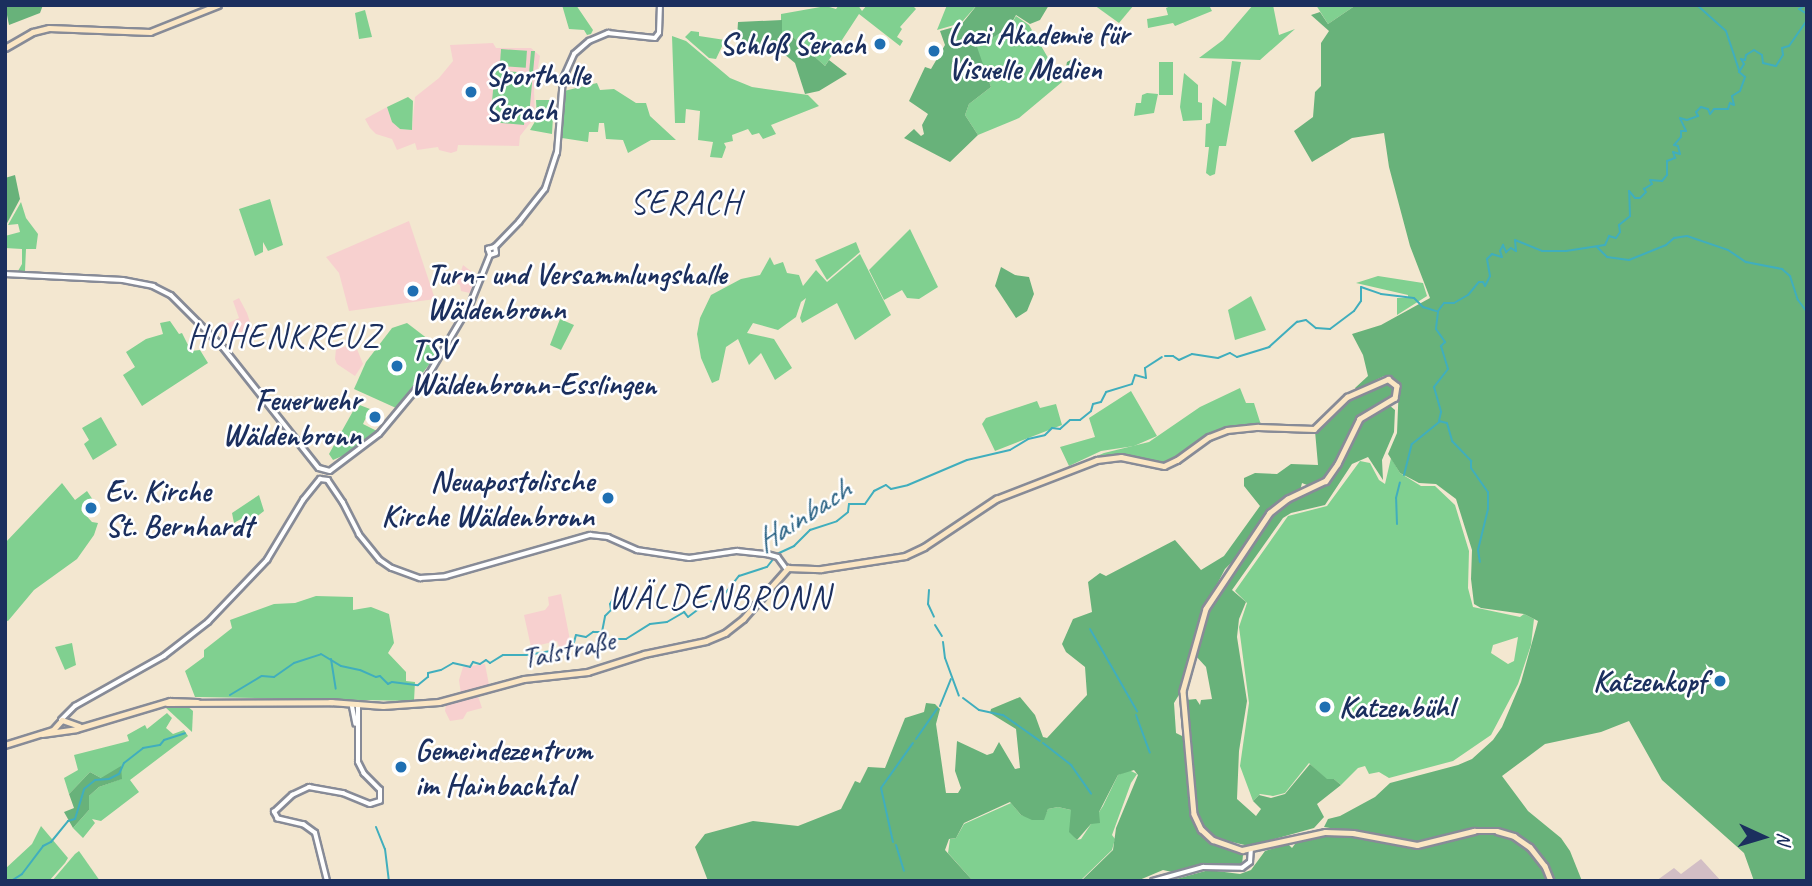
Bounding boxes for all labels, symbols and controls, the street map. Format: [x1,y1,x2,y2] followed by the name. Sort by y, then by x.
[948,16,1130,86] place label: Lazi Akademie für Visuelle Medien
[719,26,866,62] place label: Schloß Serach
[872,36,888,52] marker: Schloß Serach
[926,43,942,59] marker: Lazi Akademie für Visuelle Medien
[485,57,590,127] place label: Sporthalle Serach
[463,84,479,100] marker: Sporthalle Serach
[630,183,742,223] district label: SERACH
[427,256,726,326] place label: Turn- und Versammlungshalle Wäldenbronn
[405,283,421,299] marker: Turn- und Versammlungshalle Wäldenbronn
[188,317,380,357] district label: HOHENKREUZ
[411,331,656,402] place label: TSV Wäldenbronn-Esslingen
[389,358,405,374] marker: TSV Wäldenbronn-Esslingen
[223,382,361,452] place label: Feuerwehr Wäldenbronn
[367,409,383,425] marker: Feuerwehr Wäldenbronn
[381,463,594,534] place label: Neuapostolische Kirche Wäldenbronn
[748,471,858,561] water label: Hainbach
[105,473,253,544] place label: Ev. Kirche St. Bernhardt
[600,490,616,506] marker: Neuapostolische Kirche Wäldenbronn
[83,500,99,516] marker: Ev. Kirche St. Bernhardt
[612,578,828,618] district label: WÄLDENBRONN
[518,622,618,676] street label: Talstraße
[1593,663,1706,699] place label: Katzenkopf
[1712,673,1728,689] marker: Katzenkopf
[1339,689,1454,725] place label: Katzenbühl
[1317,699,1333,715] marker: Katzenbühl
[415,732,592,802] place label: Gemeindezentrum im Hainbachtal
[393,759,409,775] marker: Gemeindezentrum im Hainbachtal
[1728,802,1798,872] north arrow
[1772,832,1796,845] text: N

